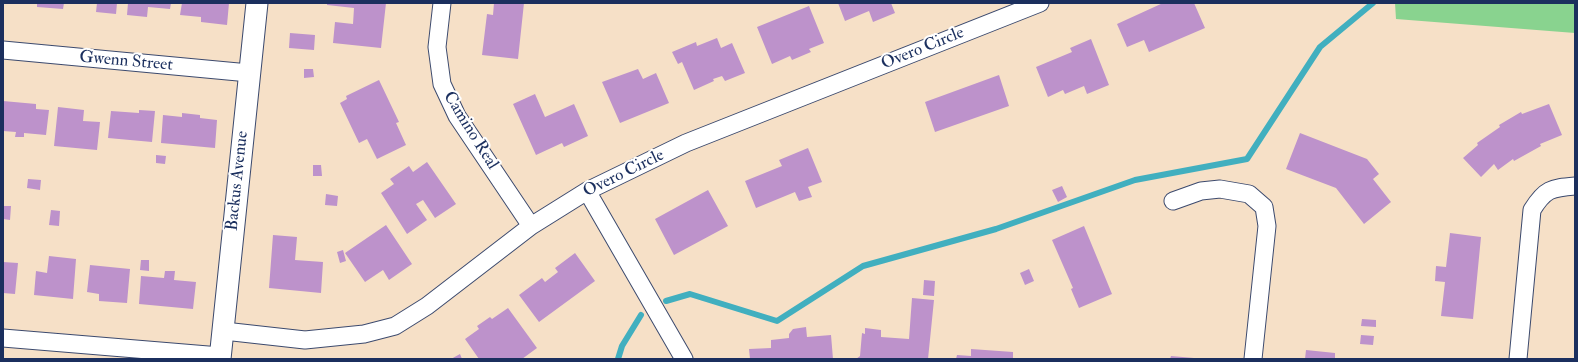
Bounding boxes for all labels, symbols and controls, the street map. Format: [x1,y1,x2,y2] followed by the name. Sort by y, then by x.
[879,23,967,75] street label: Overo Circle
[78,48,174,76] street label: Gwenn Street
[438,88,502,174] street label: Camino Real
[223,130,253,232] street label: Backus Avenue
[580,146,668,202] street label: Overo Circle

